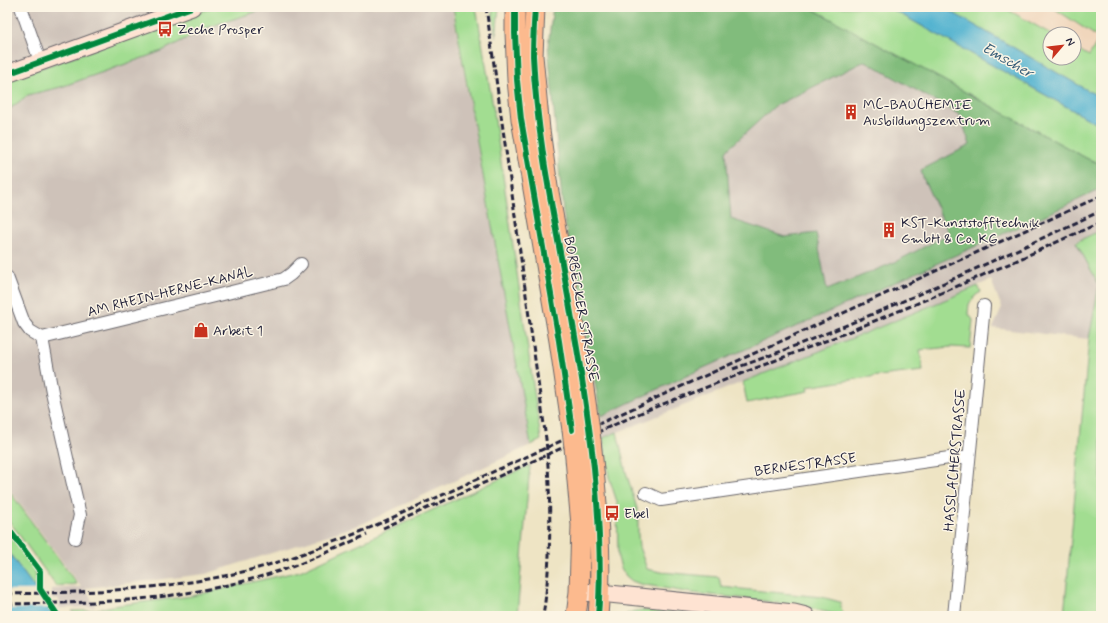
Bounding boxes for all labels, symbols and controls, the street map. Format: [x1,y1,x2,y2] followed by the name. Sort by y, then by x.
[156,20,174,38] bus stop icon: Zeche Prosper
[177,21,264,39] place label: Zeche Prosper
[1042,26,1082,66] north arrow
[1062,35,1078,48] text: N
[978,38,1038,84] water label: Emscher
[863,96,991,131] place label: MC-BAUCHEMIE Ausbildungszentrum
[842,103,860,121] building icon: MC-BAUCHEMIE Ausbildungszentrum
[901,214,1040,248] place label: KST-Kunststofftechnik GmbH & Co. KG
[880,221,898,239] building icon: KST-Kunststofftechnik GmbH & Co. KG
[559,235,603,383] street label: BORBECKER STRASSE
[86,263,255,321] street label: AM RHEIN-HERNE-KANAL
[192,321,210,339] shop icon: Arbeit 1
[213,322,263,340] place label: Arbeit 1
[940,388,970,532] street label: HASSLACHERSTRASSE
[753,449,857,481] street label: BERNESTRASSE
[603,504,621,522] bus stop icon: Ebel
[624,505,649,523] place label: Ebel

